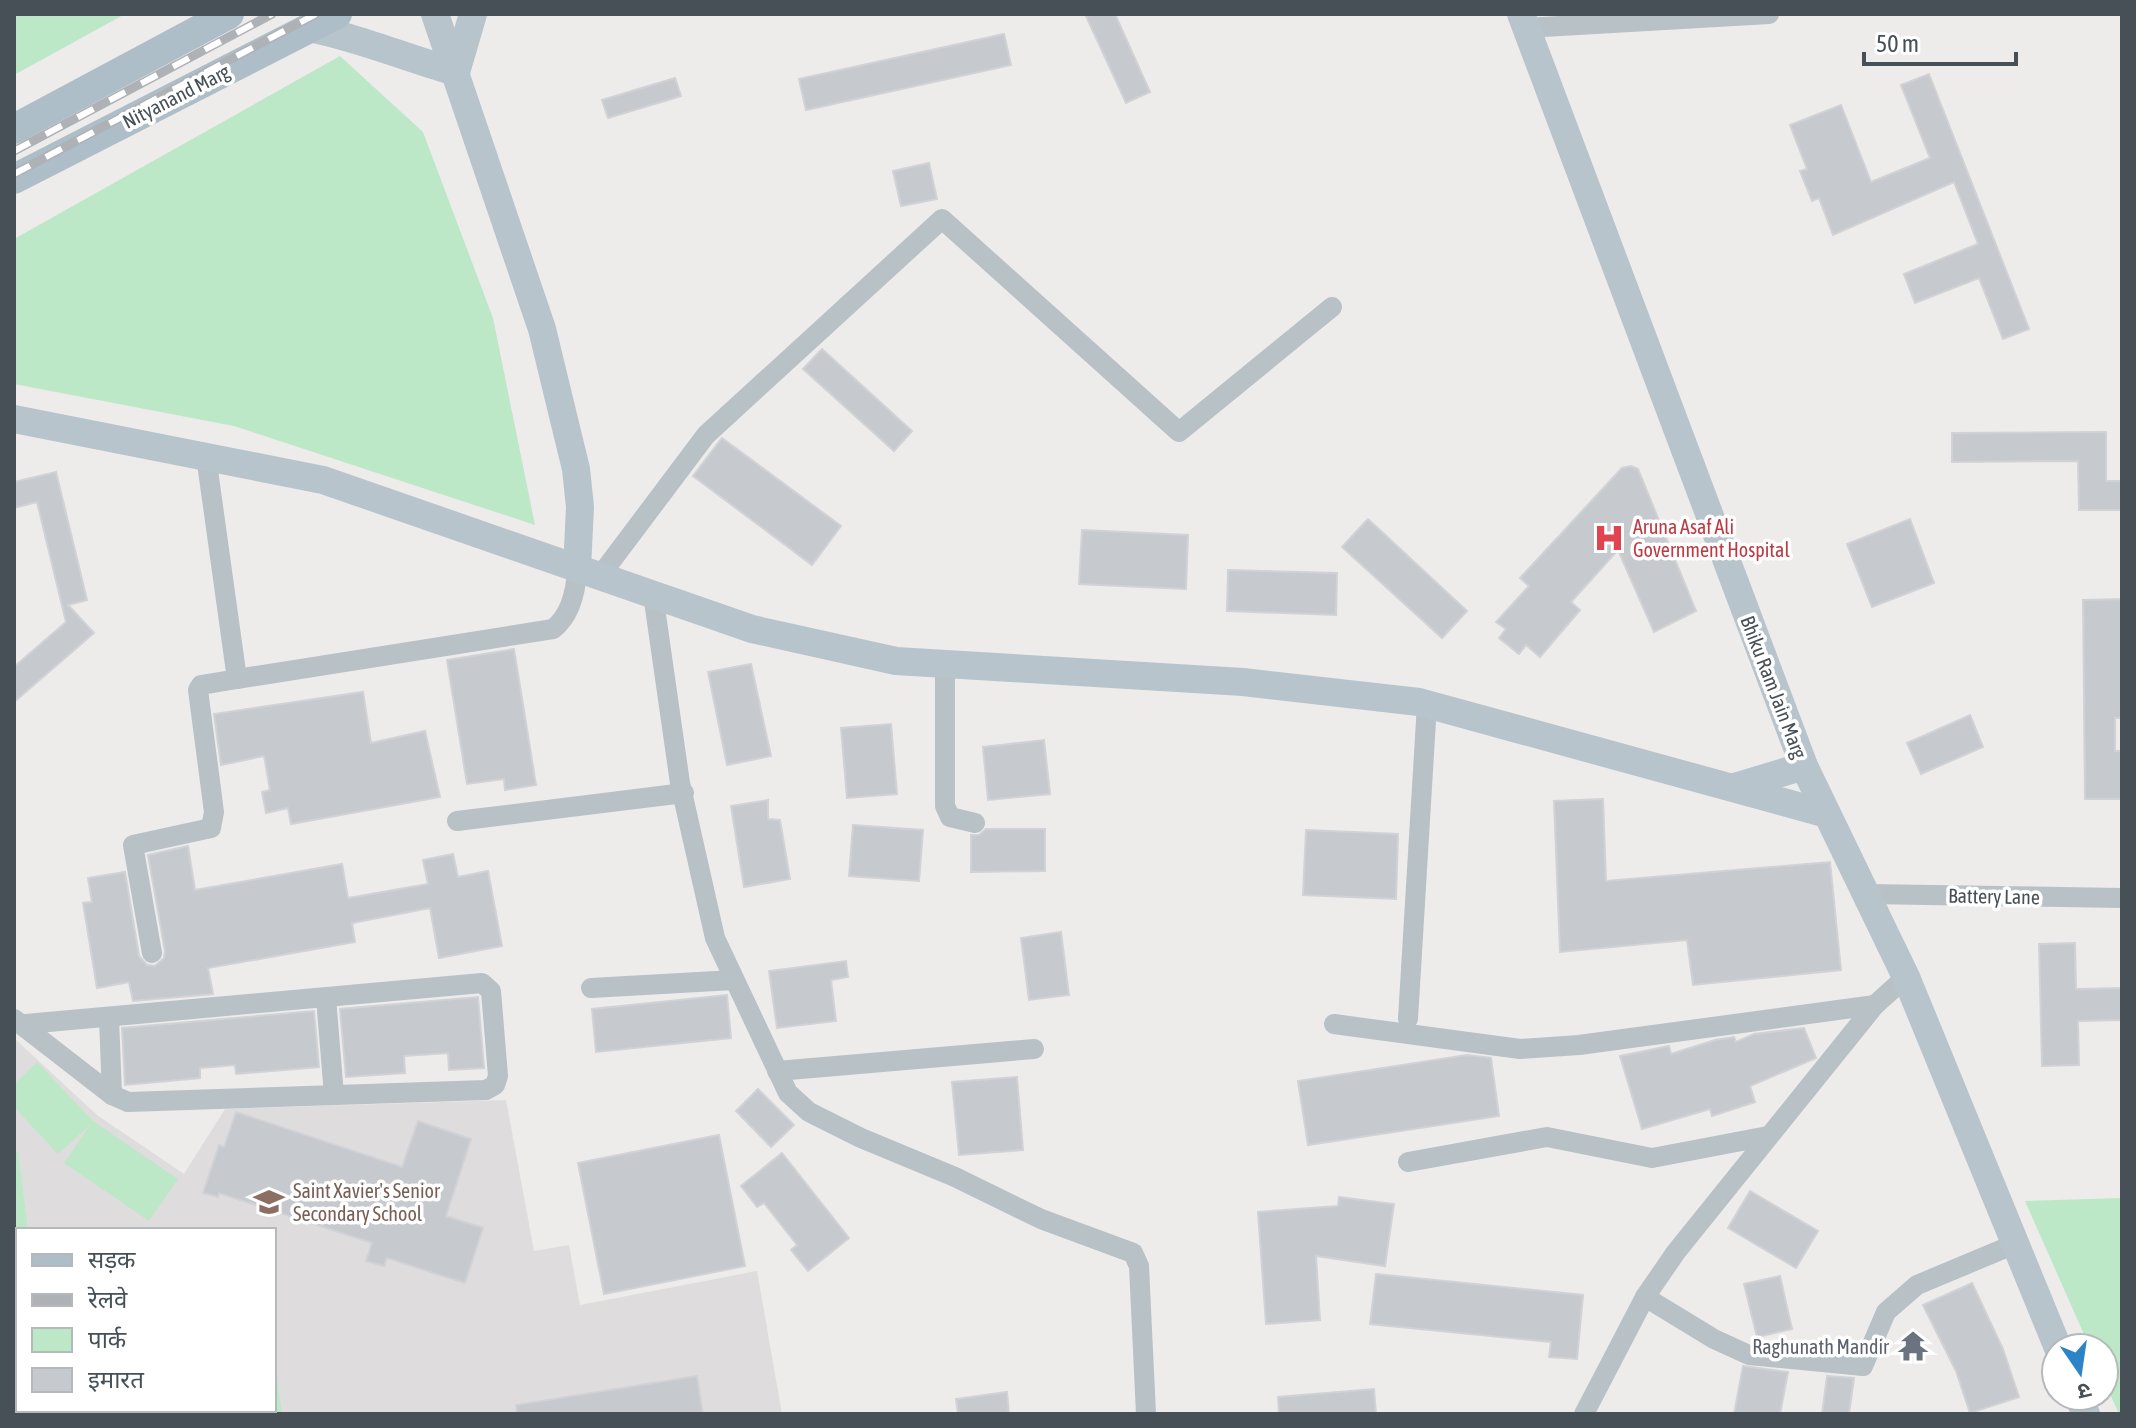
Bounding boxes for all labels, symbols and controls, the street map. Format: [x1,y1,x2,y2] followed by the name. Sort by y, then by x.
[1864,16,2016,66] scale bar
[1876,30,1919,57] text: 50 m
[119,59,234,133] street label: Nityanand Marg
[1633,515,1790,561] place label: Aruna Asaf Ali Government Hospital
[1592,521,1626,555] hospital icon: Aruna Asaf Ali Government Hospital
[1736,613,1812,762] street label: Bhiku Ram Jain Marg
[1948,884,2040,908] street label: Battery Lane
[293,1179,441,1225] place label: Saint Xavier's Senior Secondary School
[252,1185,286,1219] school or university icon: Saint Xavier's Senior Secondary School
[16,1228,276,1412] legend
[88,1246,136,1273] text: सड़क
[87,1286,128,1313] text: रेलवे
[88,1326,127,1353] text: पार्क
[1896,1329,1930,1363] temple icon: Raghunath Mandir
[2040,1332,2120,1412] north arrow
[1752,1335,1890,1358] place label: Raghunath Mandir
[88,1366,145,1393] text: इमारत
[2074,1377,2094,1406] text: उ

